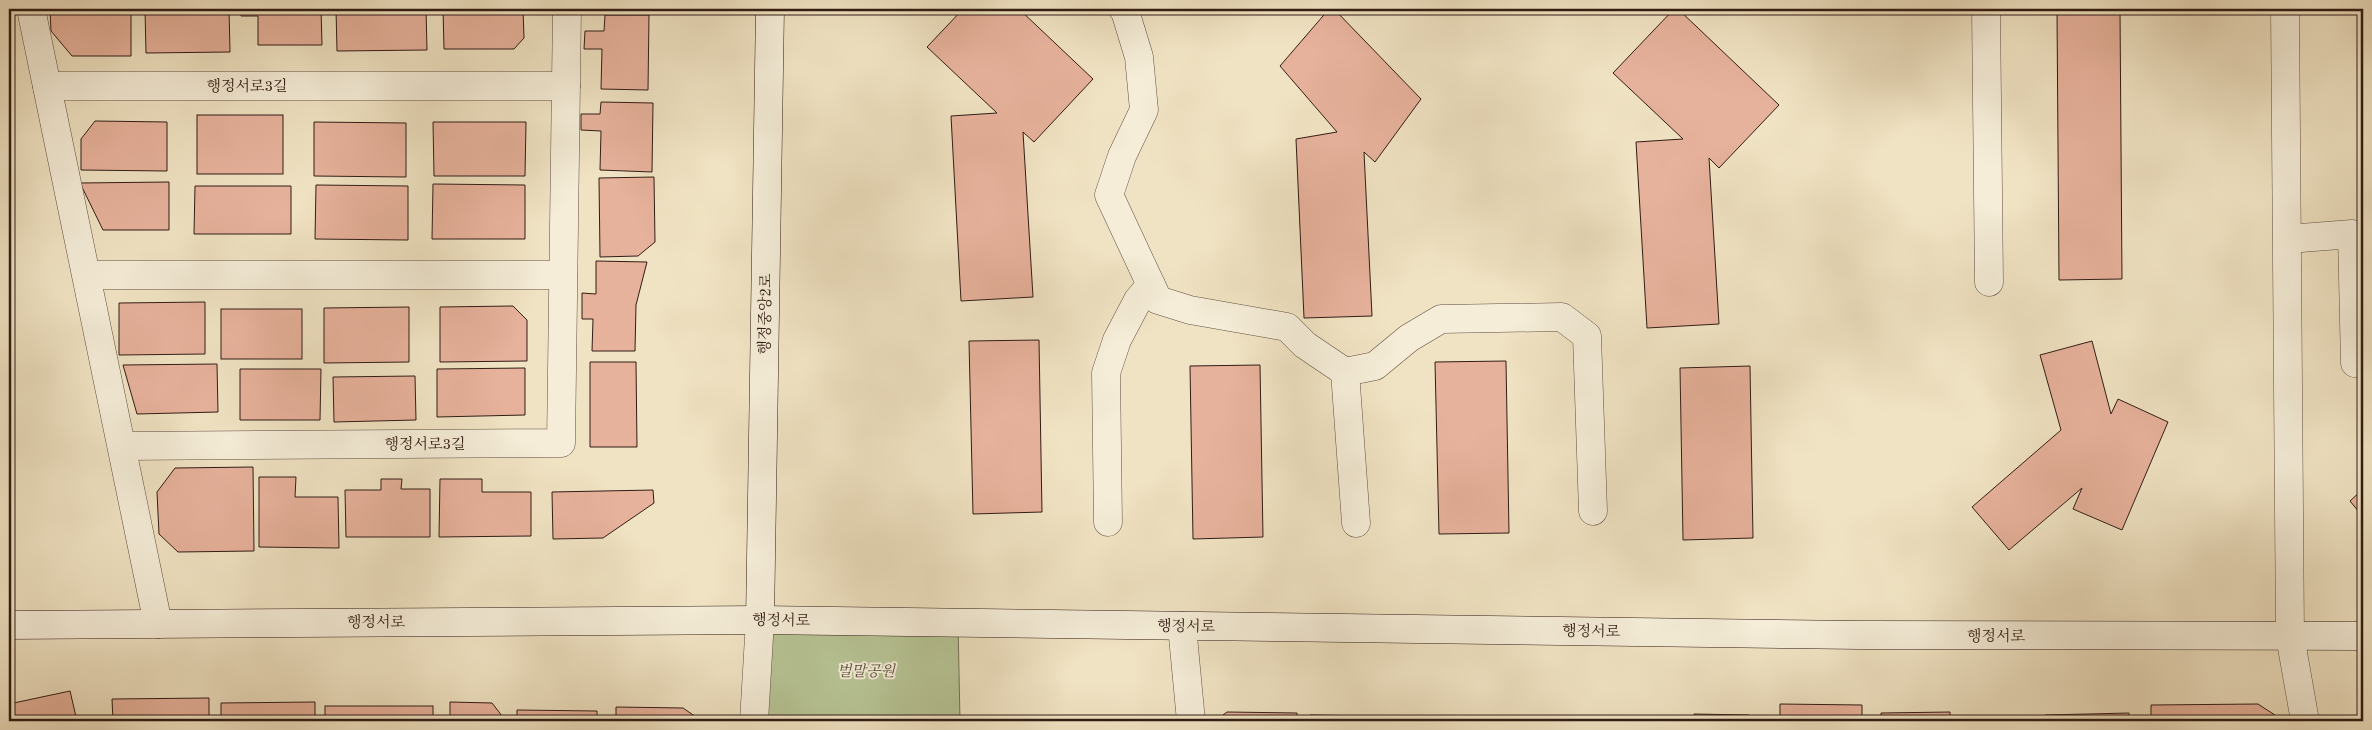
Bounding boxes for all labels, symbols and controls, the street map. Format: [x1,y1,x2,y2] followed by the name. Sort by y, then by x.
[206,78,288,95] street label: 행정서로3길
[756,273,775,355] street label: 행정중앙2로
[384,436,466,453] street label: 행정서로3길
[752,611,811,630] street label: 행정서로
[347,614,405,631] street label: 행정서로
[1157,617,1216,636] street label: 행정서로
[1562,622,1621,641] street label: 행정서로
[1967,628,2025,645] street label: 행정서로
[837,663,896,680] park label: 벌말공원

